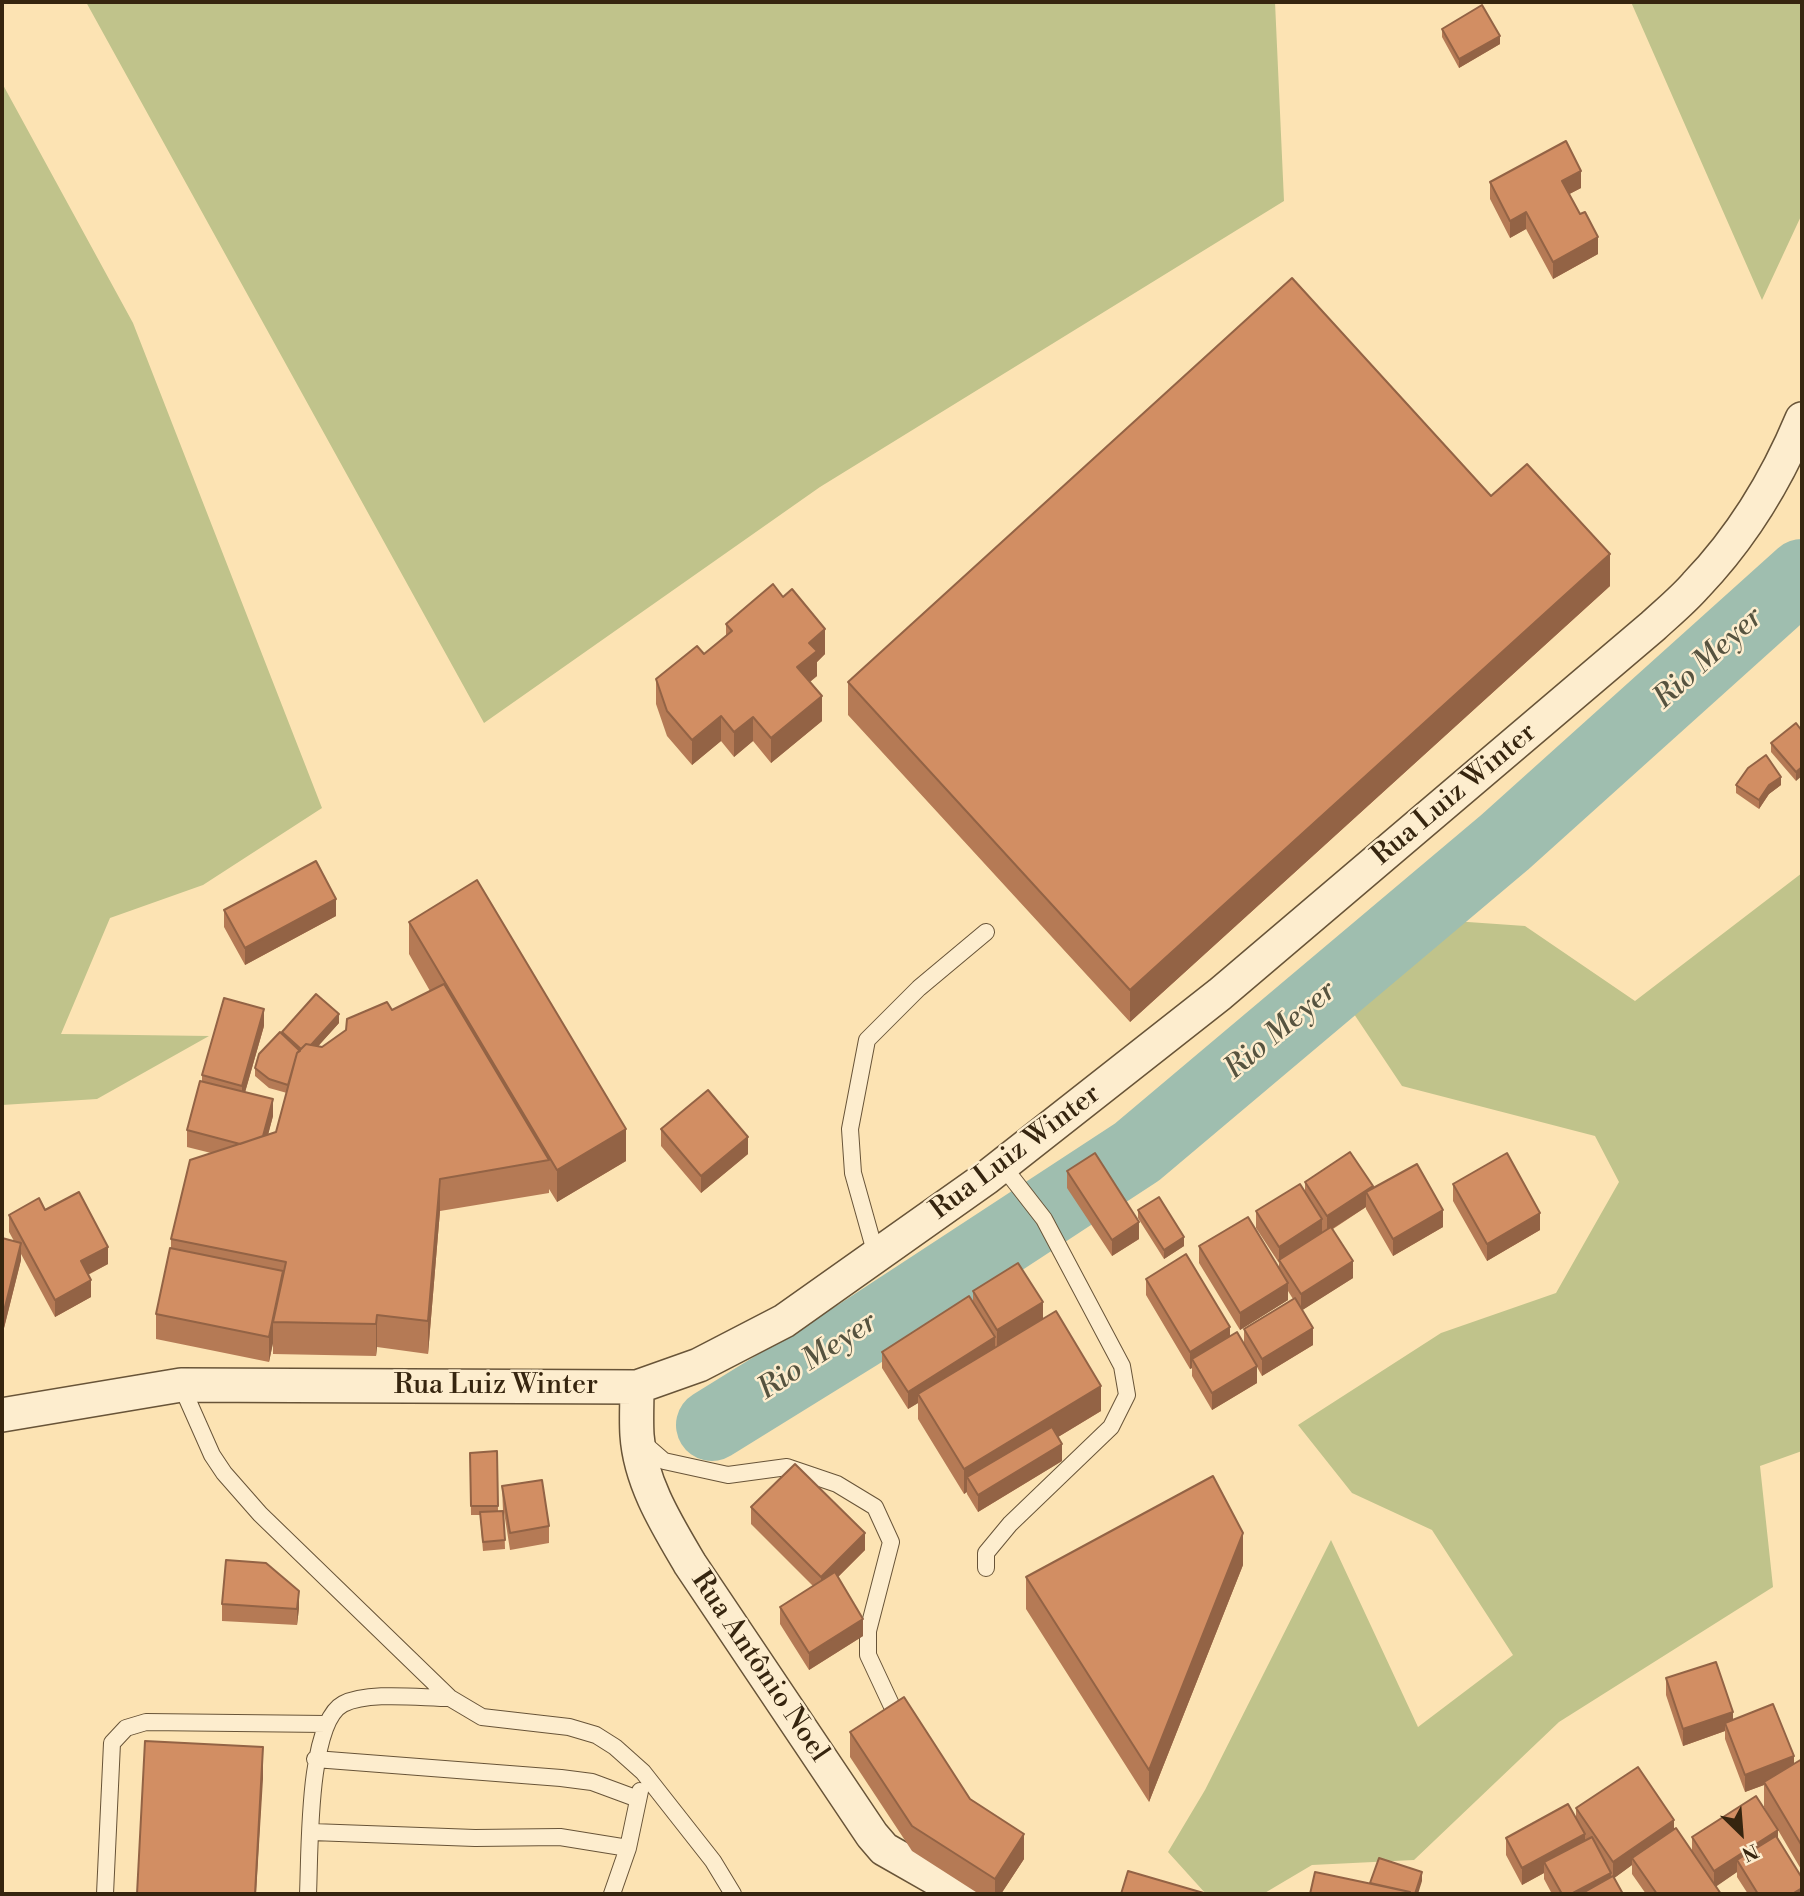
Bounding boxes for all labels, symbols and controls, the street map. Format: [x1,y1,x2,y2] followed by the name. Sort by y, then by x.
[1647,601,1771,717] water label: Rio Meyer
[1366,716,1544,874] street label: Rua Luiz Winter
[1218,974,1344,1088] water label: Rio Meyer
[924,1078,1108,1228] street label: Rua Luiz Winter
[752,1305,884,1409] water label: Rio Meyer
[394,1369,598,1403] street label: Rua Luiz Winter
[683,1565,835,1769] street label: Rua Antônio Noel
[1706,1798,1776,1868] north arrow
[1738,1838,1762,1866] text: N

